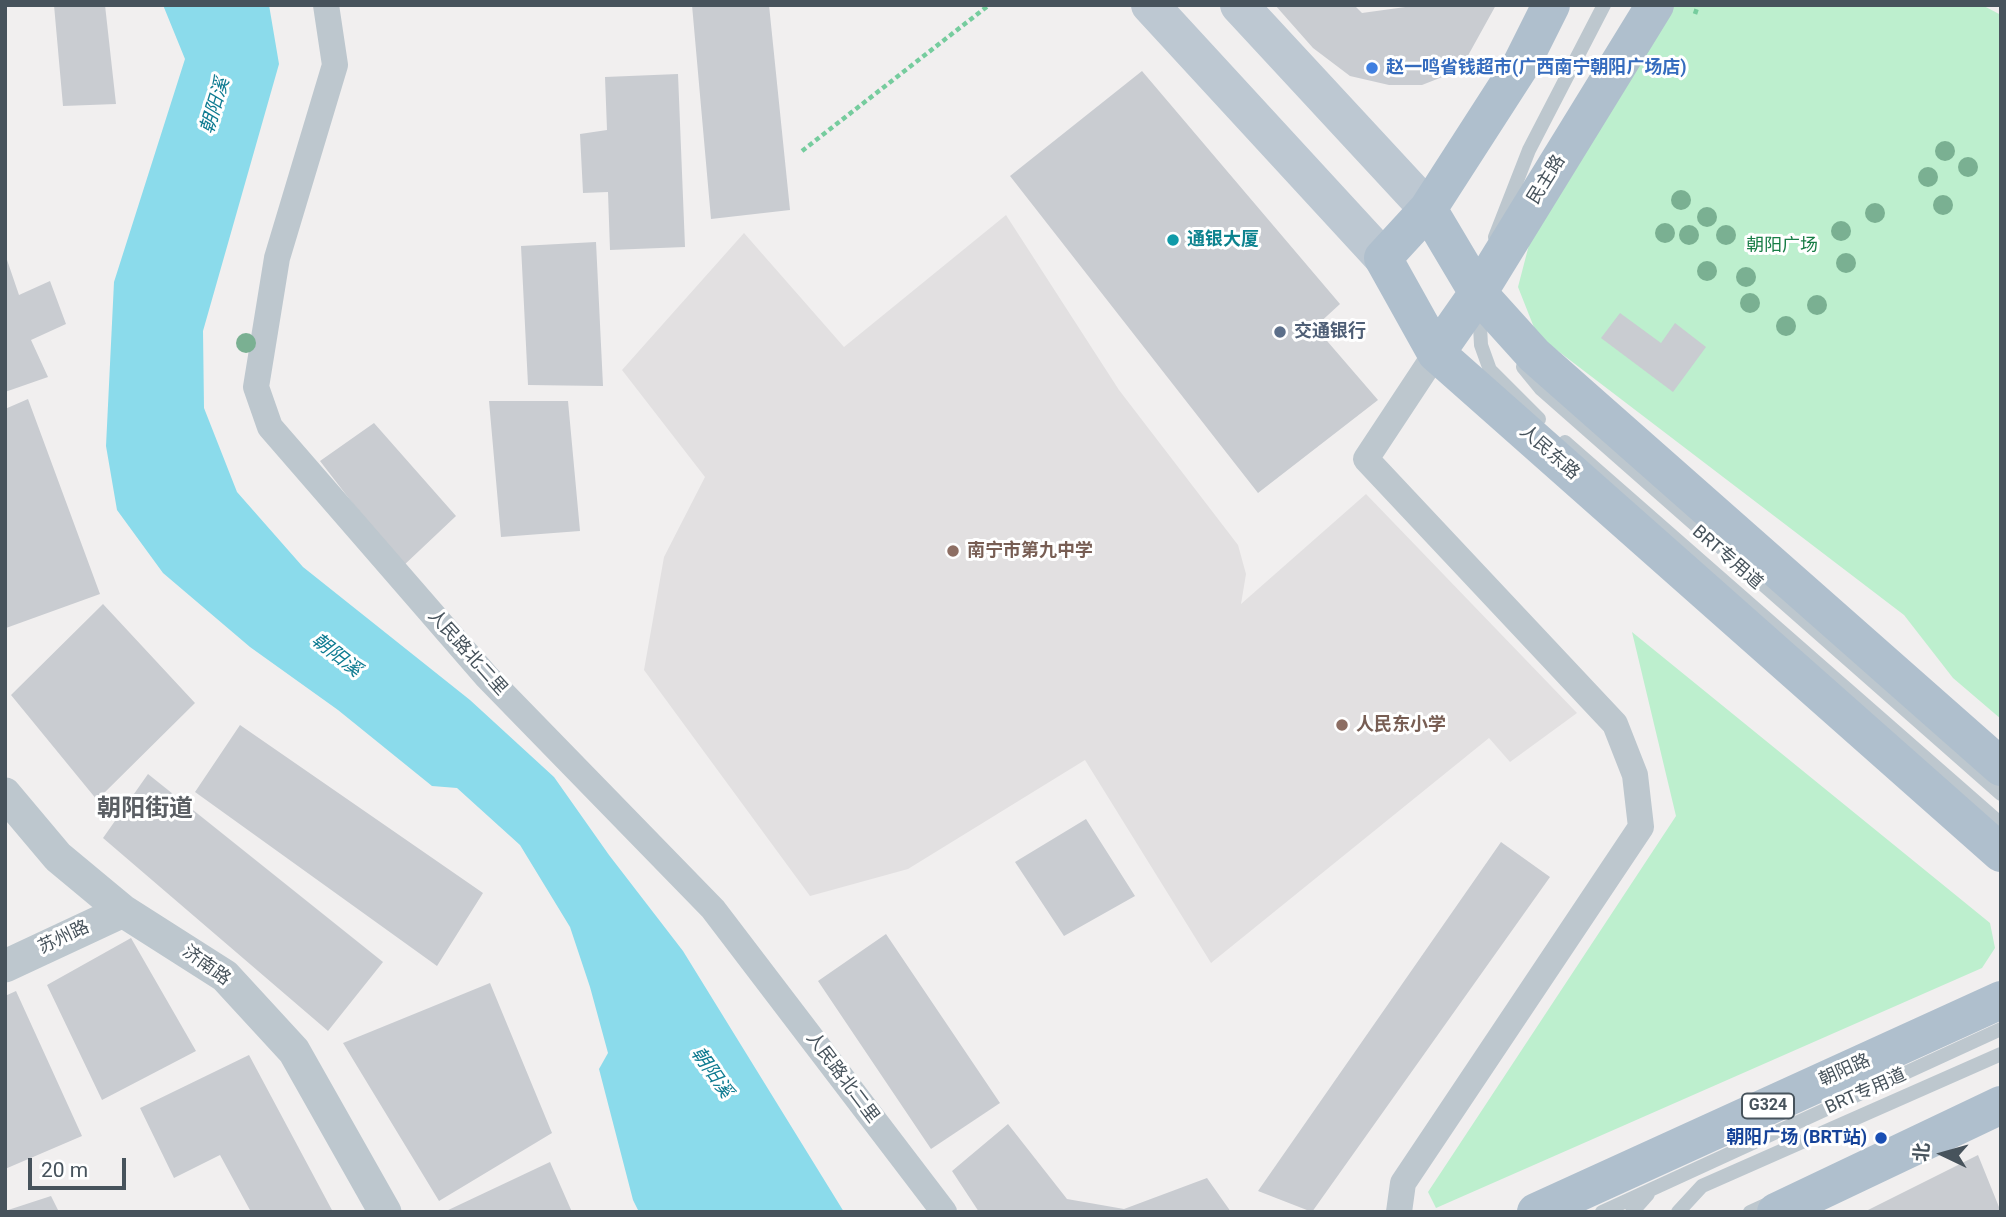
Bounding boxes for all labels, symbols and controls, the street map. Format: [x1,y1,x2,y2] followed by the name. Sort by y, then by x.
[1386,57,1687,79] place label: 赵一鸣省钱超市(广西南宁朝阳广场店)
[1364,60,1380,76] marker: 赵一鸣省钱超市(广西南宁朝阳广场店)
[197,75,235,137] water label: 朝阳溪
[1524,151,1570,209] street label: 民主路
[1187,229,1259,251] place label: 通银大厦
[1165,232,1181,248] marker: 通银大厦
[1746,235,1818,257] park label: 朝阳广场
[1294,321,1366,343] place label: 交通银行
[1272,324,1288,340] marker: 交通银行
[1515,421,1583,485] street label: 人民东路
[1687,522,1767,594] street label: BRT专用道
[967,540,1093,562] place label: 南宁市第九中学
[945,543,961,559] marker: 南宁市第九中学
[423,606,511,700] street label: 人民路北二里
[307,629,365,683] water label: 朝阳溪
[1356,714,1446,736] place label: 人民东小学
[1334,717,1350,733] marker: 人民东小学
[97,796,193,824] district label: 朝阳街道
[35,917,93,959] street label: 苏州路
[178,941,234,991] street label: 济南路
[801,1028,883,1128] street label: 人民路北二里
[685,1043,737,1103] water label: 朝阳溪
[1816,1050,1874,1092] street label: 朝阳路
[1822,1065,1910,1119] street label: BRT专用道
[1742,1094,1794,1118] road number: G324
[1908,1119,1978,1189] north arrow
[1726,1127,1867,1149] place label: 朝阳广场 (BRT站)
[1873,1130,1889,1146] marker: 朝阳广场 (BRT站)
[1909,1142,1934,1163] text: 北
[32,1144,130,1188] scale bar
[41,1158,88,1182] text: 20 m

